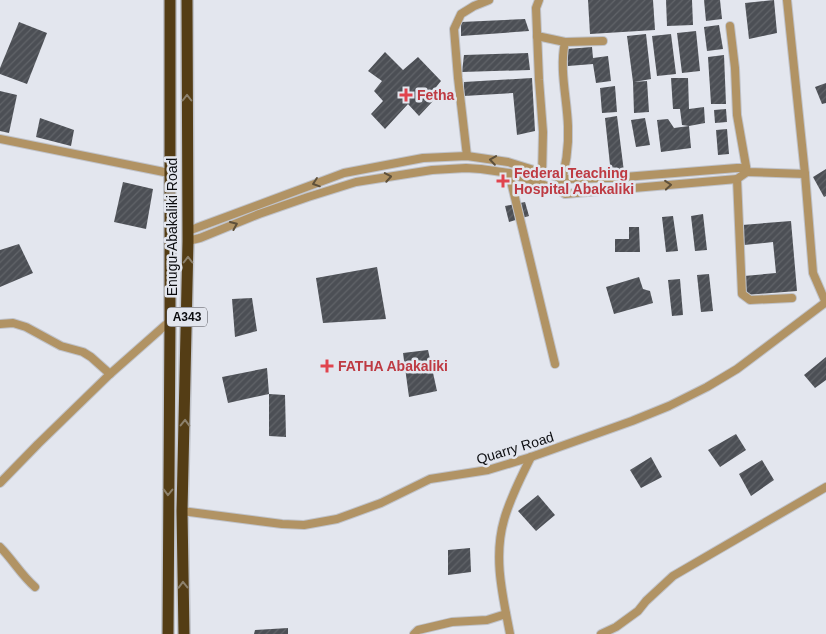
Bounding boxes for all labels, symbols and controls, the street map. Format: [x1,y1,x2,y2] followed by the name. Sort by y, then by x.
[417,87,455,103] place label: Fetha
[399,88,413,102] marker: Fetha
[182,94,192,102] one-way arrow
[488,155,496,166] one-way arrow
[164,158,180,296] street label: Enugu-Abakaliki Road
[514,165,634,197] place label: Federal Teaching Hospital Abakaliki
[384,172,393,182] one-way arrow
[496,174,510,188] marker: Federal Teaching Hospital Abakaliki
[312,177,321,187] one-way arrow
[664,180,672,191] one-way arrow
[229,221,238,232] one-way arrow
[183,256,193,264] one-way arrow
[167,308,207,326] road number: A343
[338,358,448,374] place label: FATHA Abakaliki
[320,359,334,373] marker: FATHA Abakaliki
[179,419,190,427] one-way arrow
[474,429,556,467] street label: Quarry Road
[163,489,173,497] one-way arrow
[178,581,188,589] one-way arrow

